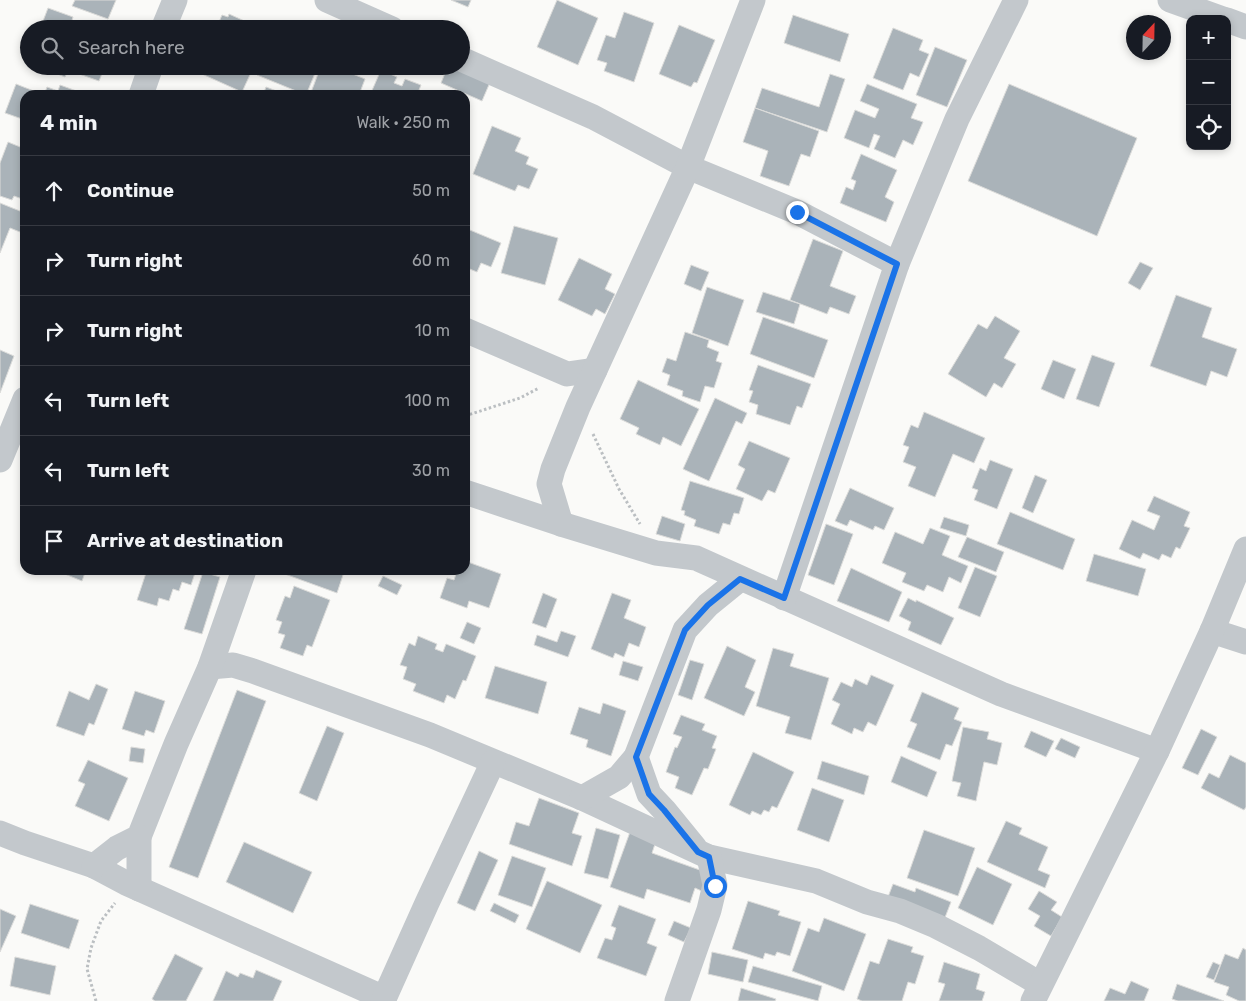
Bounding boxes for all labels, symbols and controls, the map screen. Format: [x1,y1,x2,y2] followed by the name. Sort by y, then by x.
[1126,15,1171,60] north arrow
[1186,15,1231,150] map controls
[1186,15,1231,60] button: +
[20,20,470,75] search box
[38,34,66,62] icon: search
[78,36,185,59] text: Search here
[1186,60,1231,105] button: −
[1186,105,1231,150] button: locate
[40,110,98,135] text: 4 min
[356,113,450,132] text: Walk · 250 m
[40,177,68,205] icon: ahead
[87,179,174,202] text: Continue
[412,181,450,200] text: 50 m
[786,201,809,224] route end
[40,247,68,275] icon: right
[87,249,182,272] text: Turn right
[412,251,450,270] text: 60 m
[40,317,68,345] icon: right
[87,319,182,342] text: Turn right
[415,321,450,340] text: 10 m
[40,387,68,415] icon: left
[87,389,169,412] text: Turn left
[405,391,450,410] text: 100 m
[40,457,68,485] icon: left
[87,459,169,482] text: Turn left
[412,461,450,480] text: 30 m
[40,527,68,555] icon: arrive
[87,529,283,552] text: Arrive at destination
[704,875,727,898] route start

